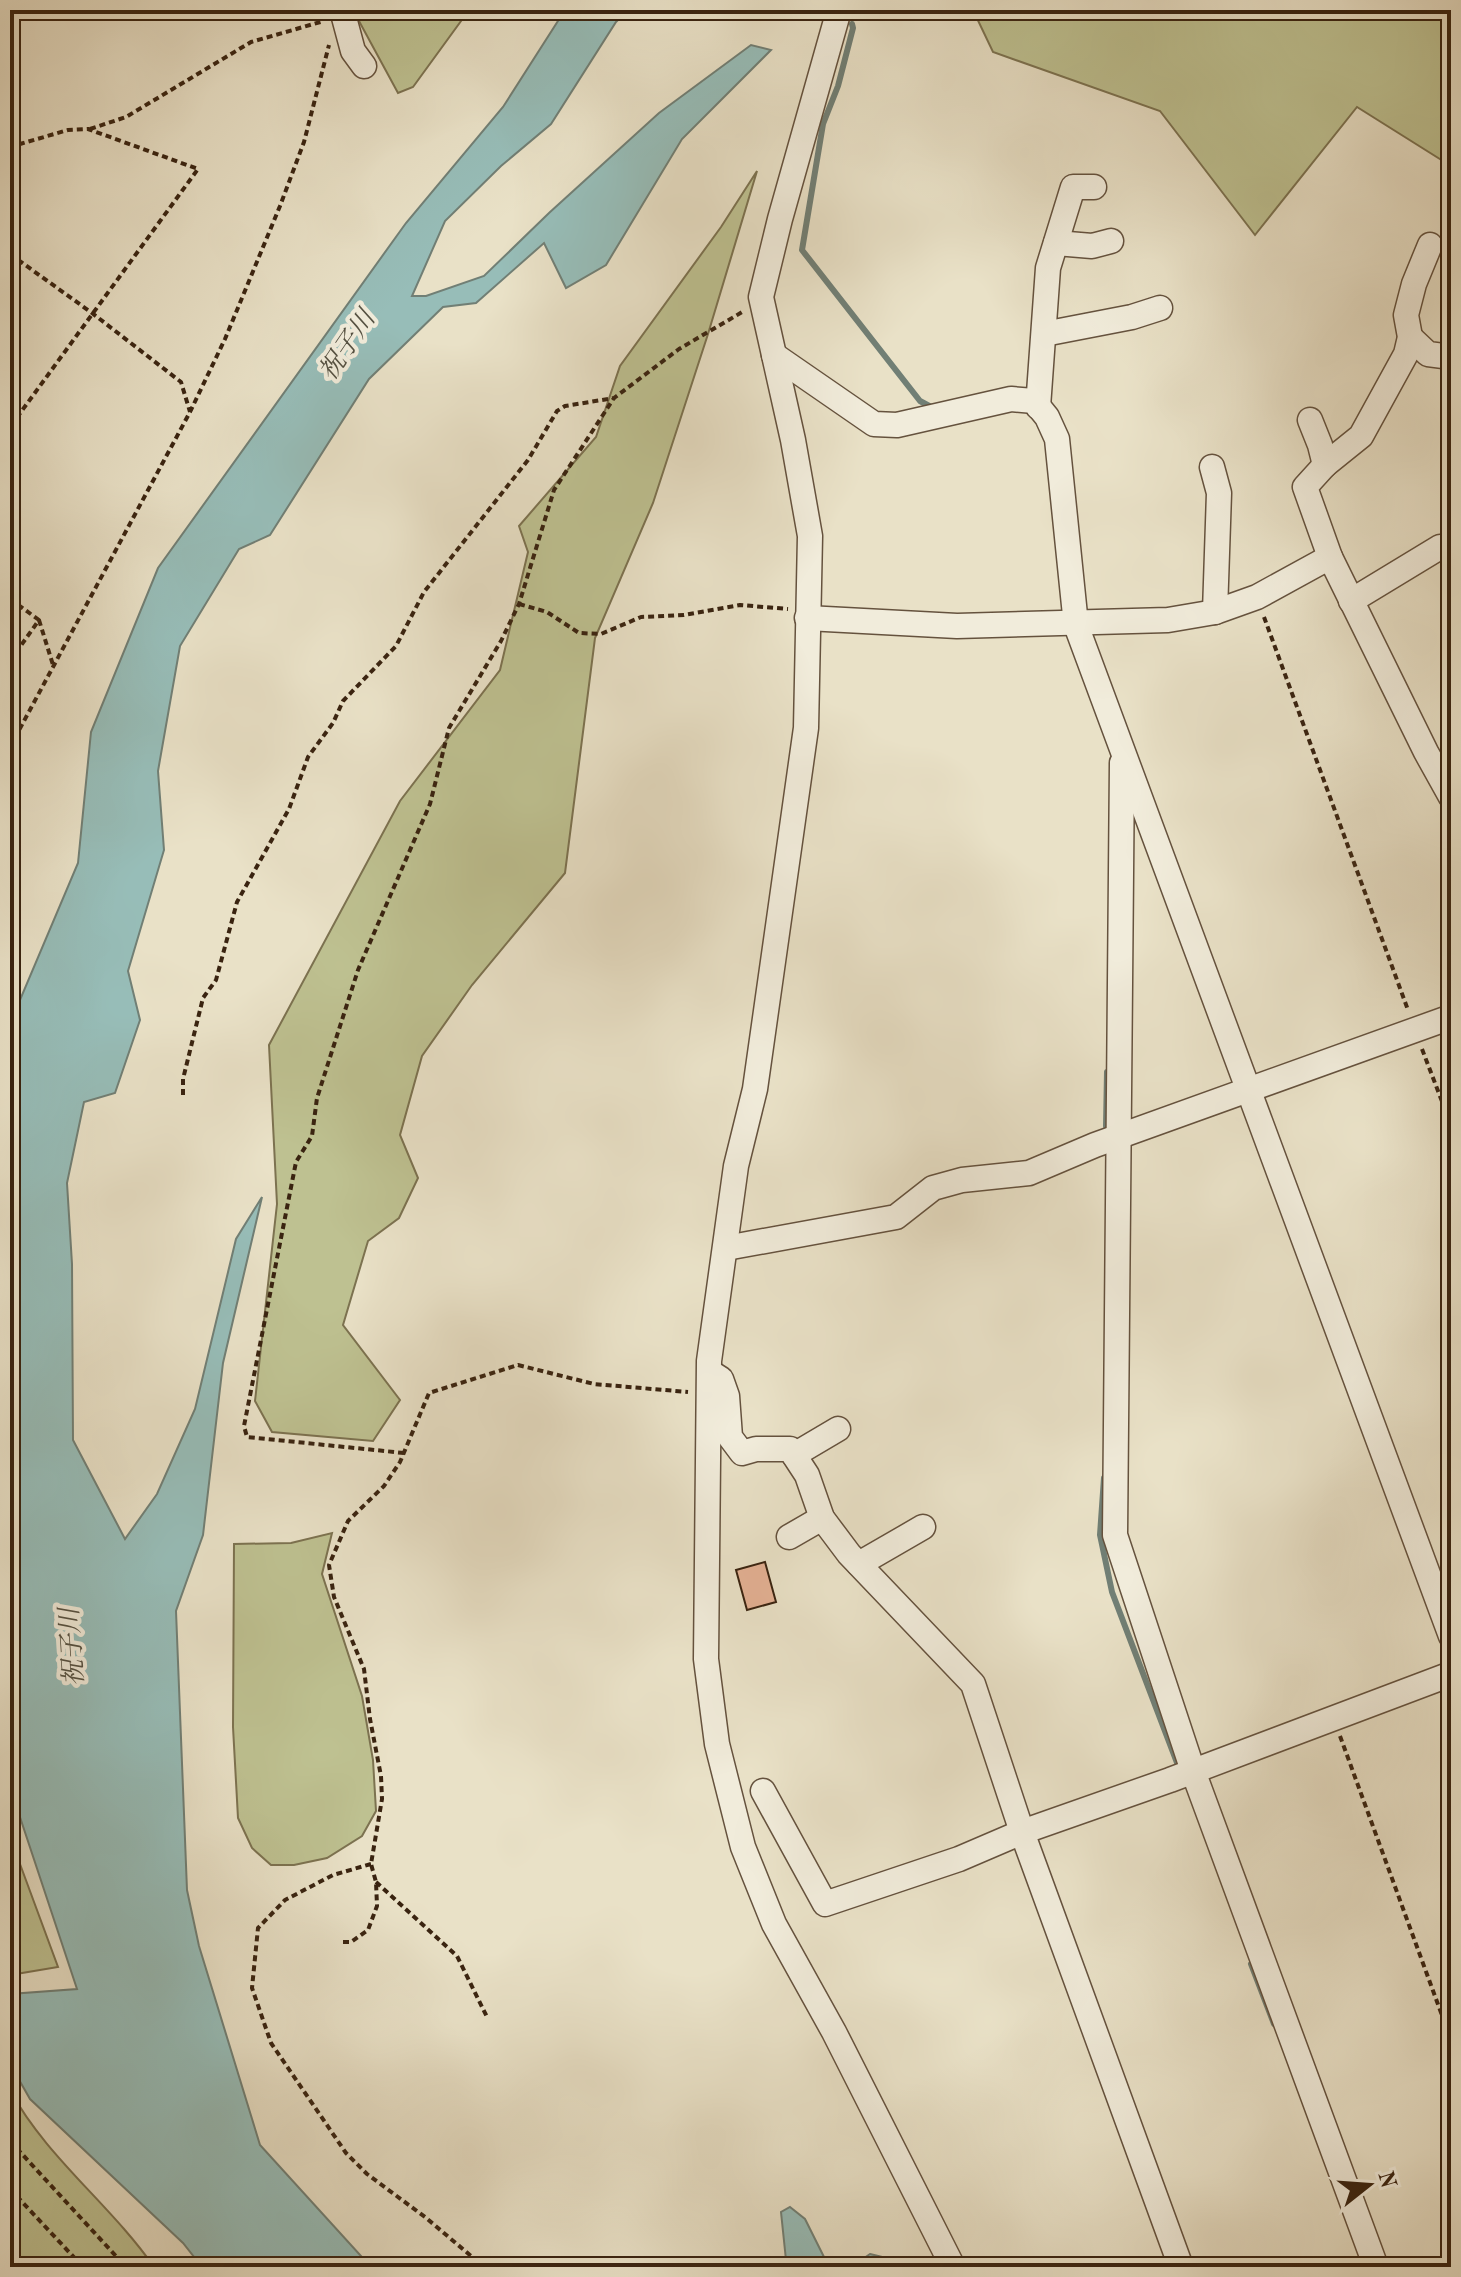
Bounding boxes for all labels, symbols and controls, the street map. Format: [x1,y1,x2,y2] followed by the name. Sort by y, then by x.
[314,303,382,386] water label: 祝子川
[55,1604,89,1687] water label: 祝子川
[1329,2145,1409,2225] north arrow
[1373,2168,1399,2191] text: N

